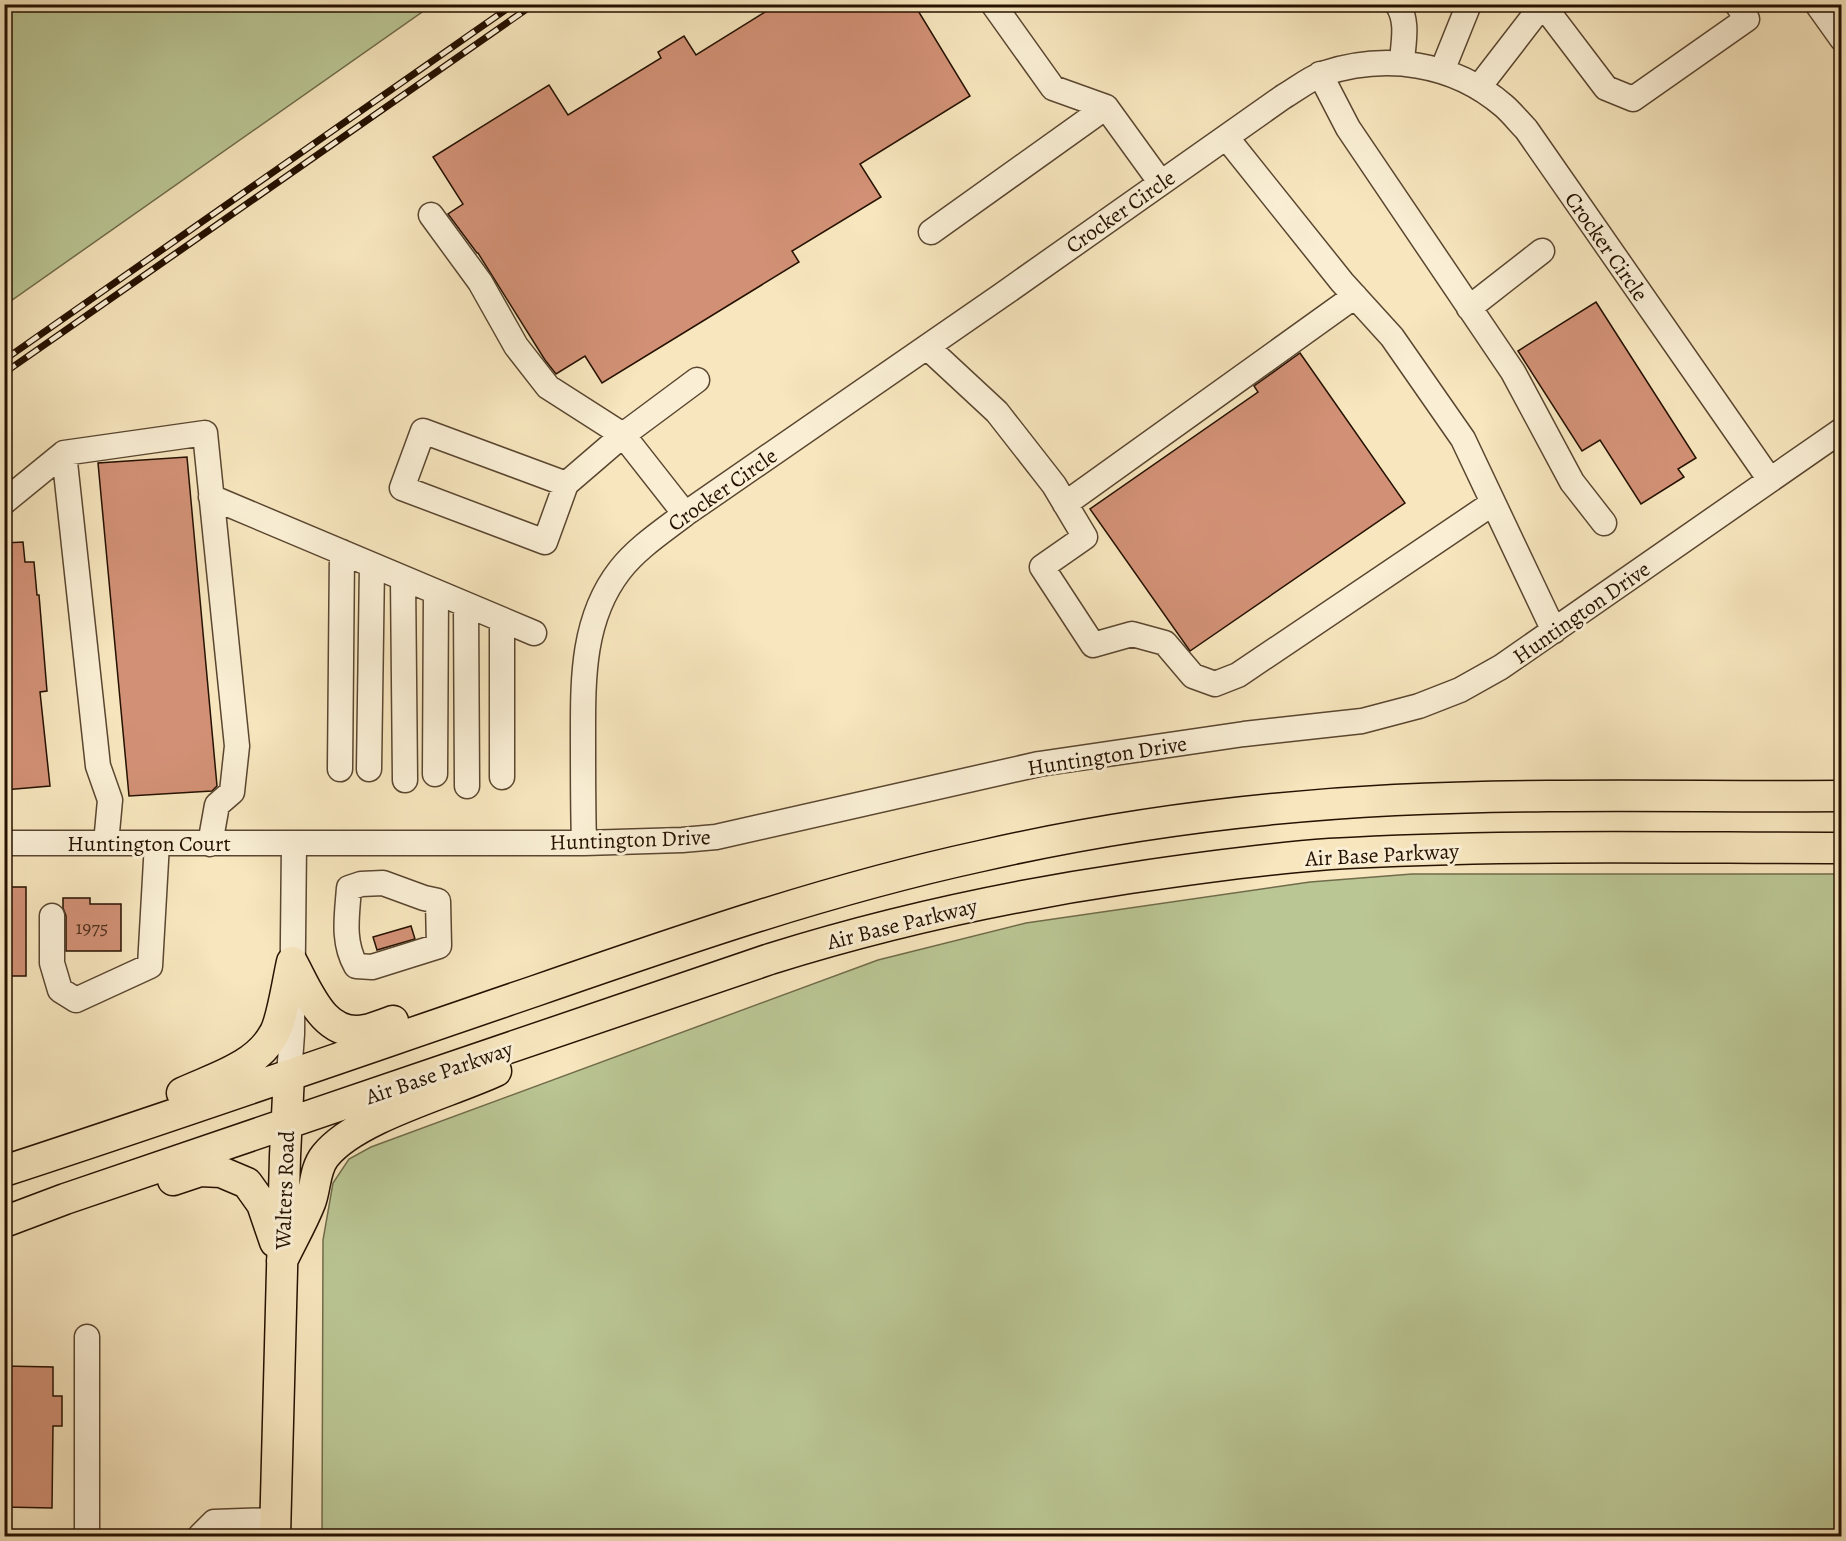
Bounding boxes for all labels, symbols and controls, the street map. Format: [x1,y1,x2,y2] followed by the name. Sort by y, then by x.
[1060,163,1181,261] street label: Crocker Circle
[1557,186,1655,307] street label: Crocker Circle
[662,441,783,539] street label: Crocker Circle
[1507,554,1656,671] street label: Huntington Drive
[1025,729,1189,783] street label: Huntington Drive
[549,822,711,858] street label: Huntington Drive
[67,829,231,859] street label: Huntington Court
[1303,836,1460,874] street label: Air Base Parkway
[823,891,981,957] street label: Air Base Parkway
[76,914,108,941] house number: 1975
[361,1034,517,1113] street label: Air Base Parkway
[268,1130,302,1251] street label: Walters Road

